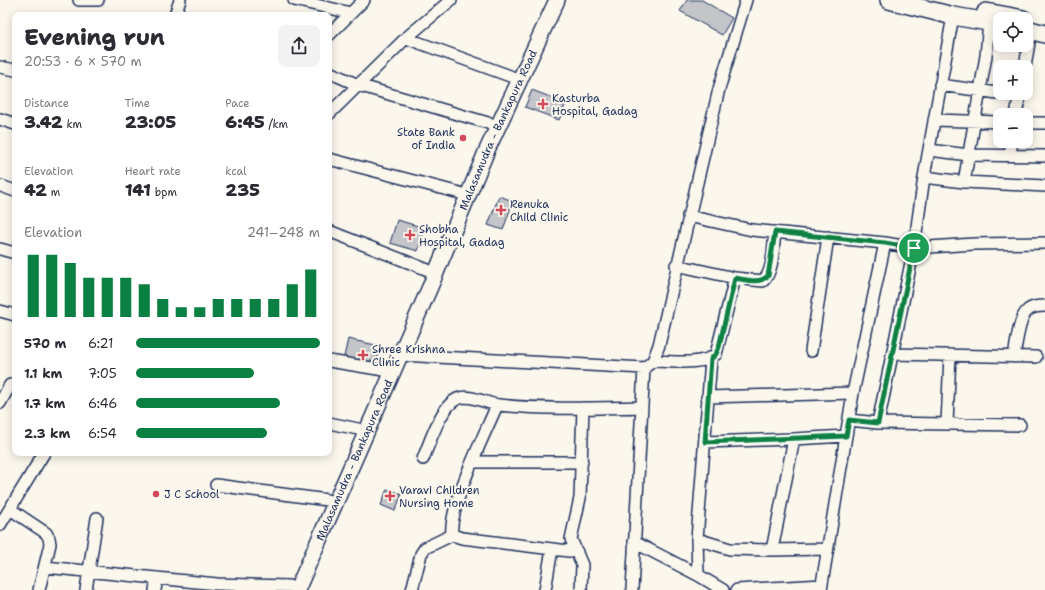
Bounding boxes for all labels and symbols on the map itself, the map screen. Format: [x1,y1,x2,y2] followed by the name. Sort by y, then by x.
[456,47,541,213] street label: Malasamudra - Bankapura Road
[552,91,638,119] place label: Kasturba Hospital, Gadag
[537,98,549,110] marker: Kasturba Hospital, Gadag
[397,125,455,153] place label: State Bank of India
[458,133,468,143] marker: State Bank of India
[510,197,569,225] place label: Renuka Child Clinic
[495,204,507,216] marker: Renuka Child Clinic
[419,222,505,250] place label: Shobha Hospital, Gadag
[404,229,416,241] marker: Shobha Hospital, Gadag
[897,231,931,265] pin
[372,342,446,370] place label: Shree Krishna Clinic
[357,349,369,361] marker: Shree Krishna Clinic
[313,377,396,543] street label: Malasamudra - Bankapura Road
[399,483,480,511] place label: Varavi Children Nursing Home
[164,487,220,502] place label: J C School
[151,489,161,499] marker: J C School
[384,490,396,502] marker: Varavi Children Nursing Home

